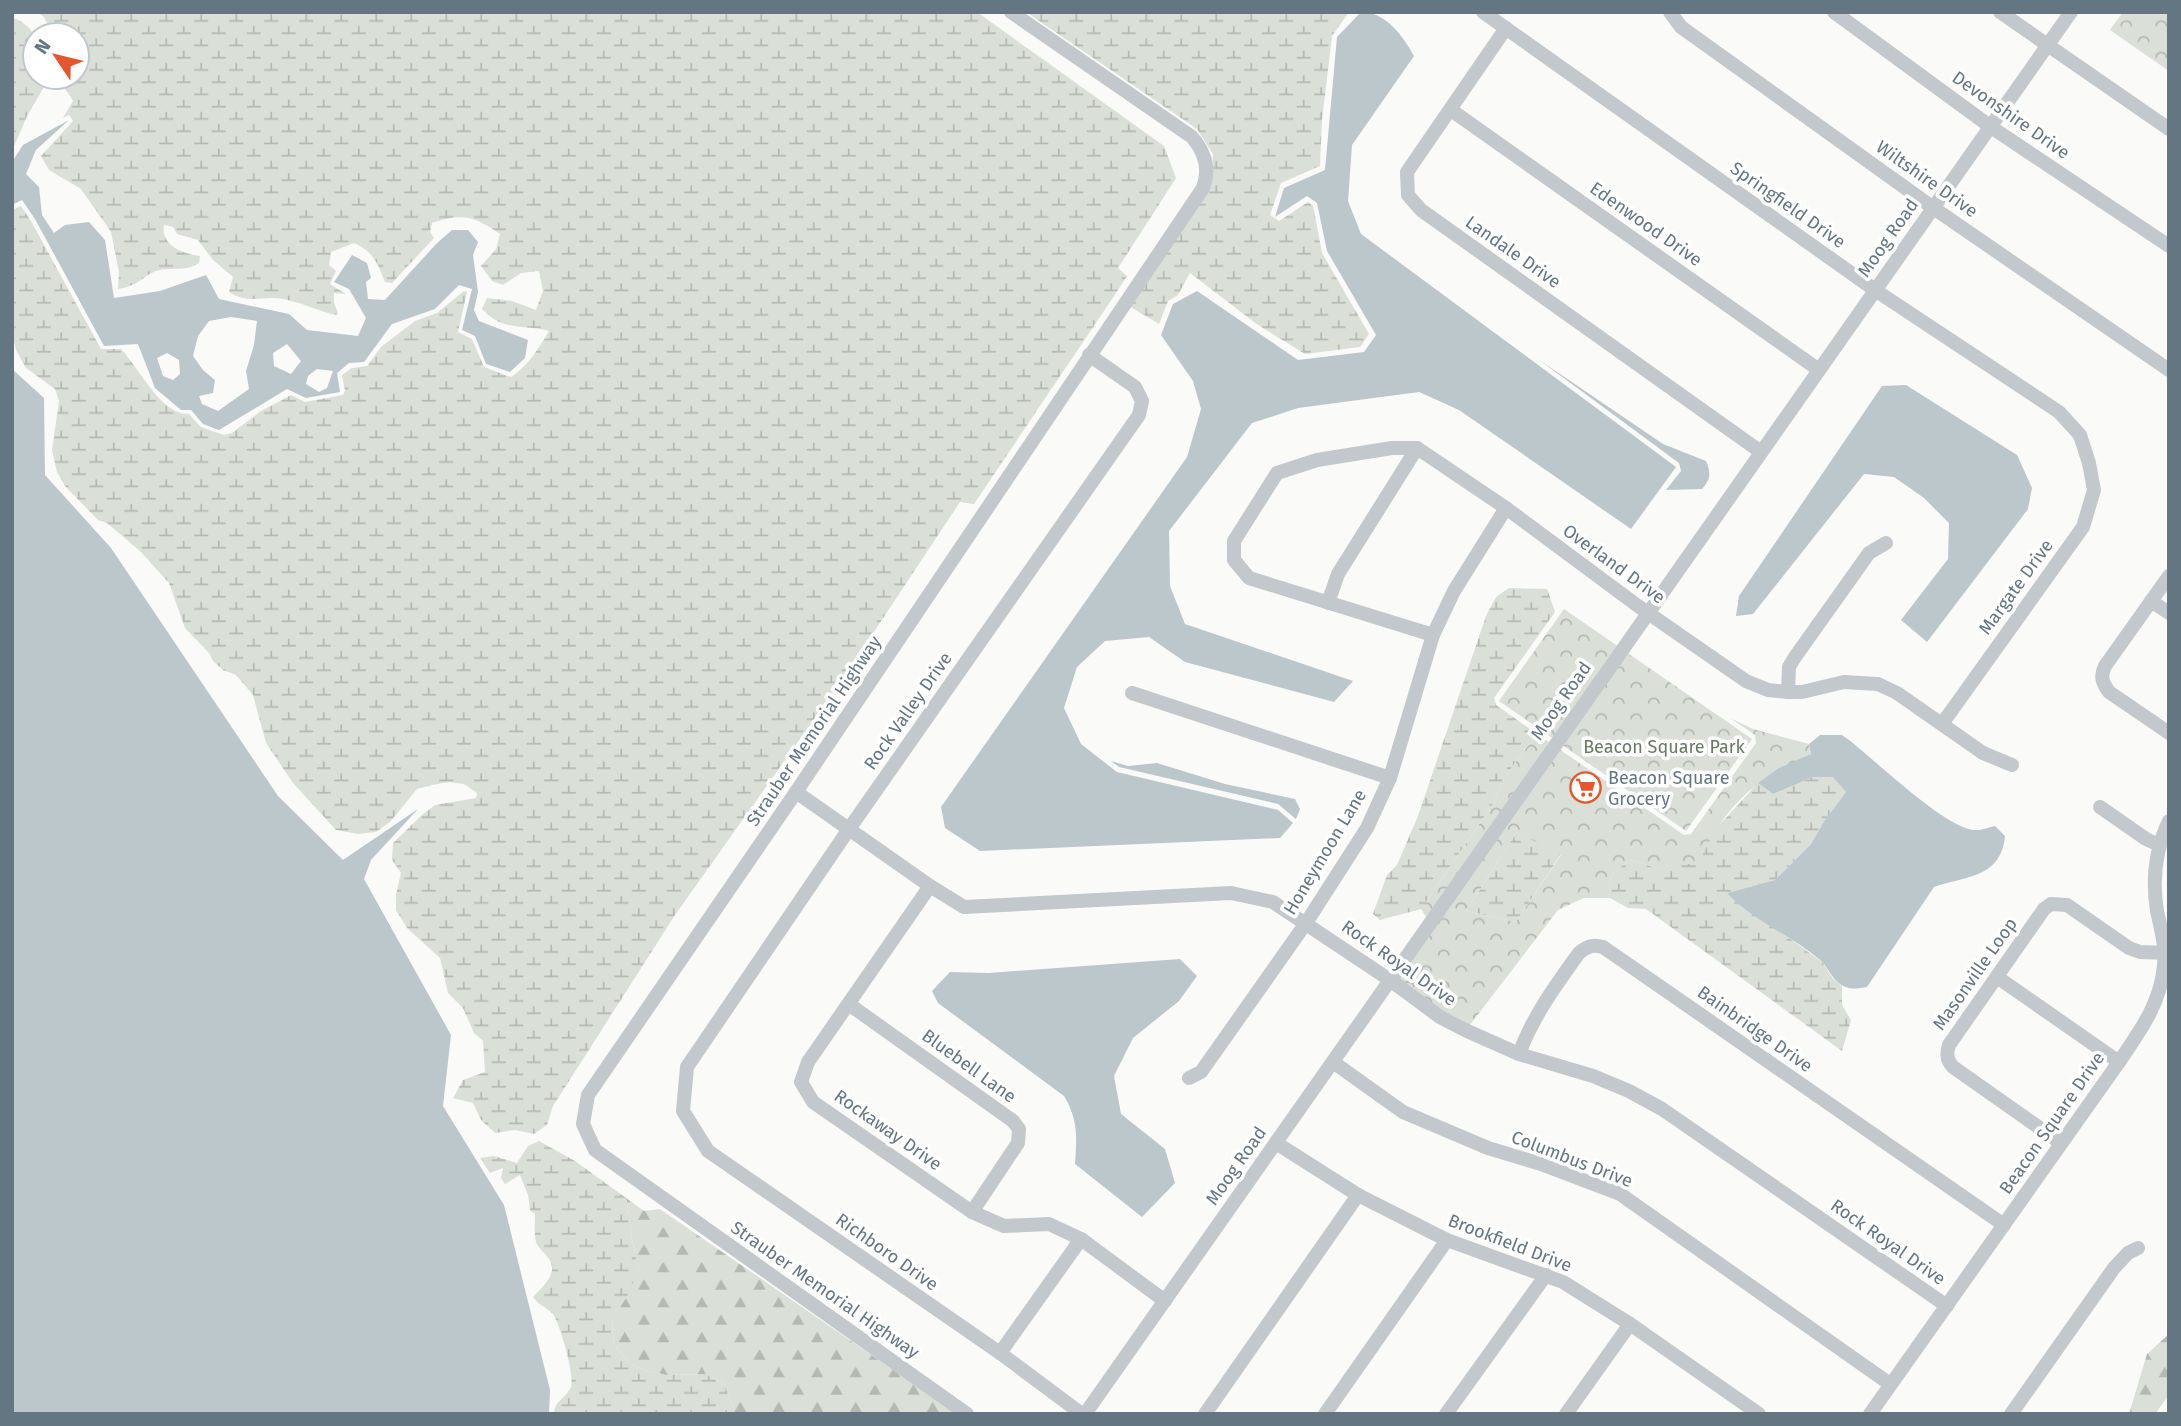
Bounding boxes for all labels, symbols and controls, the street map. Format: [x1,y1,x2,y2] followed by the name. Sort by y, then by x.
[21,21,91,91] north arrow
[29,35,56,58] text: N
[1948,66,2074,164] street label: Devonshire Drive
[1872,136,1982,222] street label: Wiltshire Drive
[1726,157,1850,253] street label: Springfield Drive
[1586,177,1706,271] street label: Edenwood Drive
[1853,195,1923,281] street label: Moog Road
[1461,211,1565,293] street label: Landale Drive
[1558,519,1670,609] street label: Overland Drive
[1974,535,2058,639] street label: Margate Drive
[742,632,886,830] street label: Strauber Memorial Highway
[859,648,957,774] street label: Rock Valley Drive
[1526,658,1596,744] street label: Moog Road
[1583,736,1746,758] park label: Beacon Square Park
[1608,767,1730,810] place label: Beacon Square Grocery
[1568,771,1602,805] supermarket icon: Beacon Square Grocery
[1279,785,1371,919] street label: Honeymoon Lane
[1928,914,2022,1034] street label: Masonville Loop
[1337,915,1461,1011] street label: Rock Royal Drive
[1693,981,1817,1077] street label: Bainbridge Drive
[918,1024,1020,1108] street label: Bluebell Lane
[1995,1048,2109,1198] street label: Beacon Square Drive
[830,1085,946,1175] street label: Rockaway Drive
[1201,1123,1271,1209] street label: Moog Road
[1508,1126,1636,1192] street label: Columbus Drive
[1826,1194,1950,1290] street label: Rock Royal Drive
[831,1209,943,1295] street label: Richboro Drive
[1445,1209,1575,1277] street label: Brookfield Drive
[727,1217,924,1364] street label: Strauber Memorial Highway

